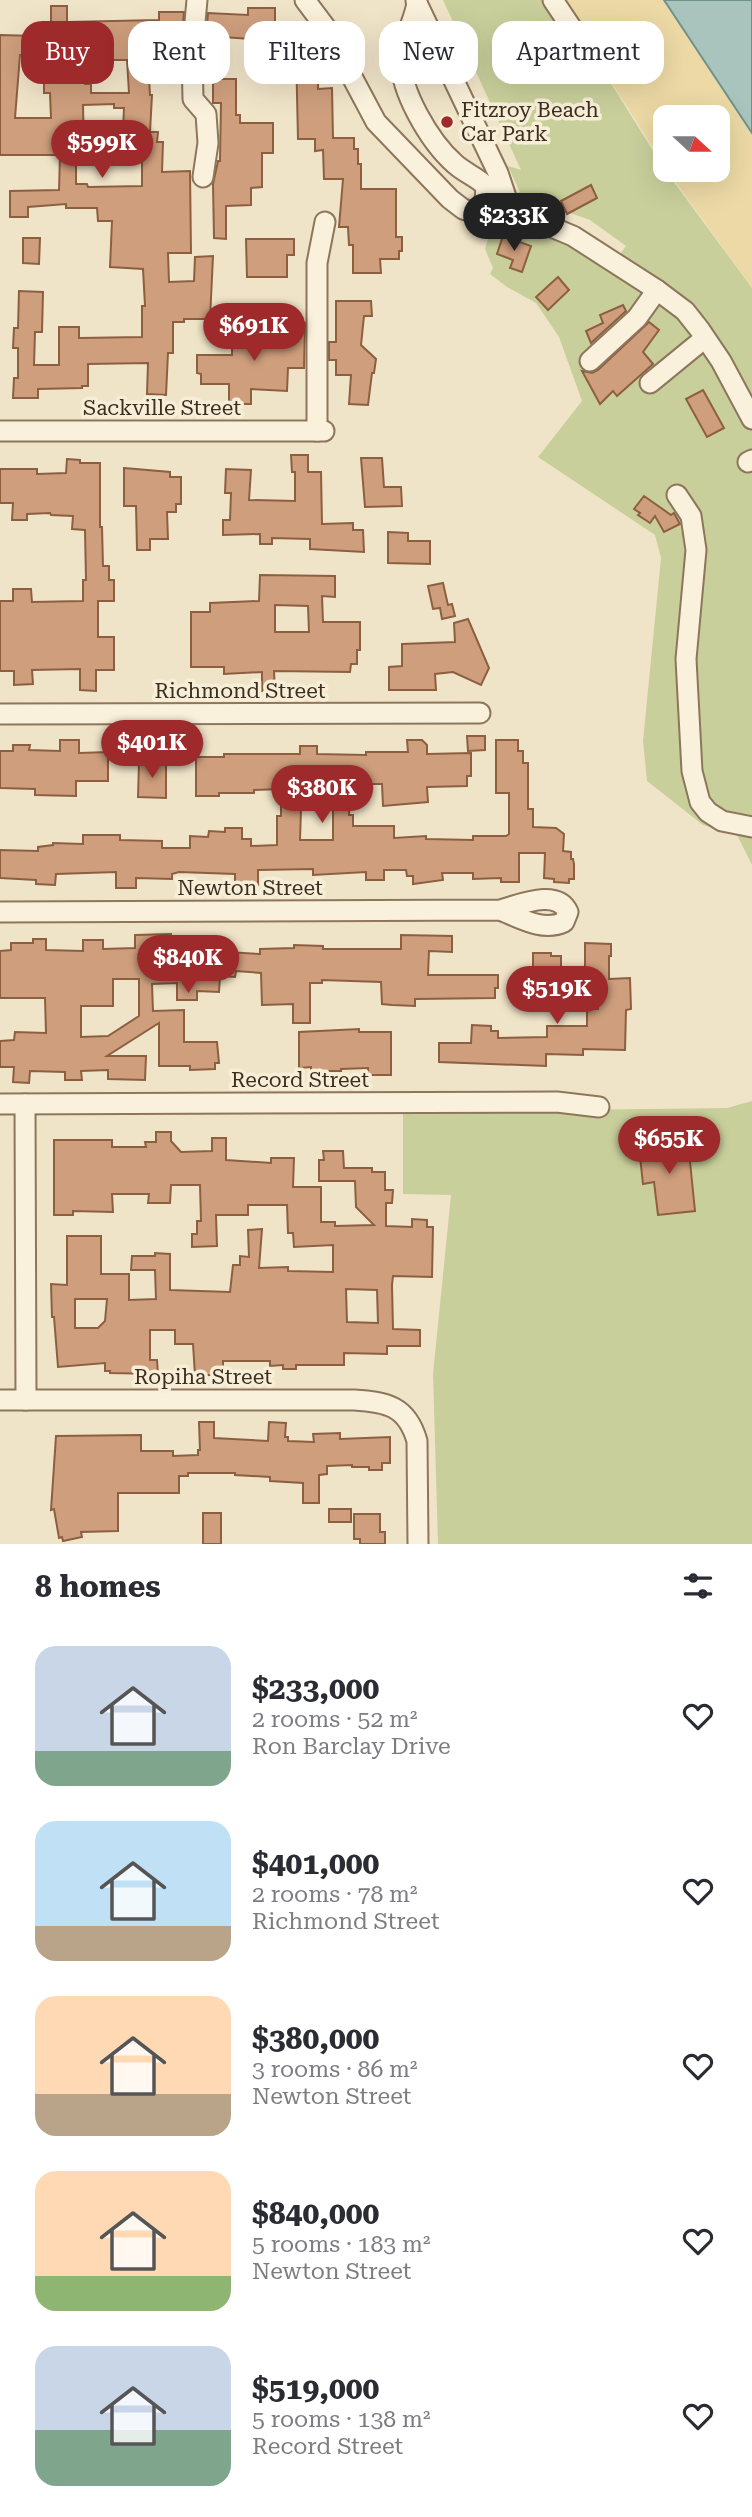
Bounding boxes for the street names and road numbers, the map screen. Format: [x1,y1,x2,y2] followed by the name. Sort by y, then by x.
[83,396,241,420] street label: Sackville Street
[154,679,326,703] street label: Richmond Street
[177,876,323,900] street label: Newton Street
[231,1068,369,1092] street label: Record Street
[134,1365,272,1389] street label: Ropiha Street

